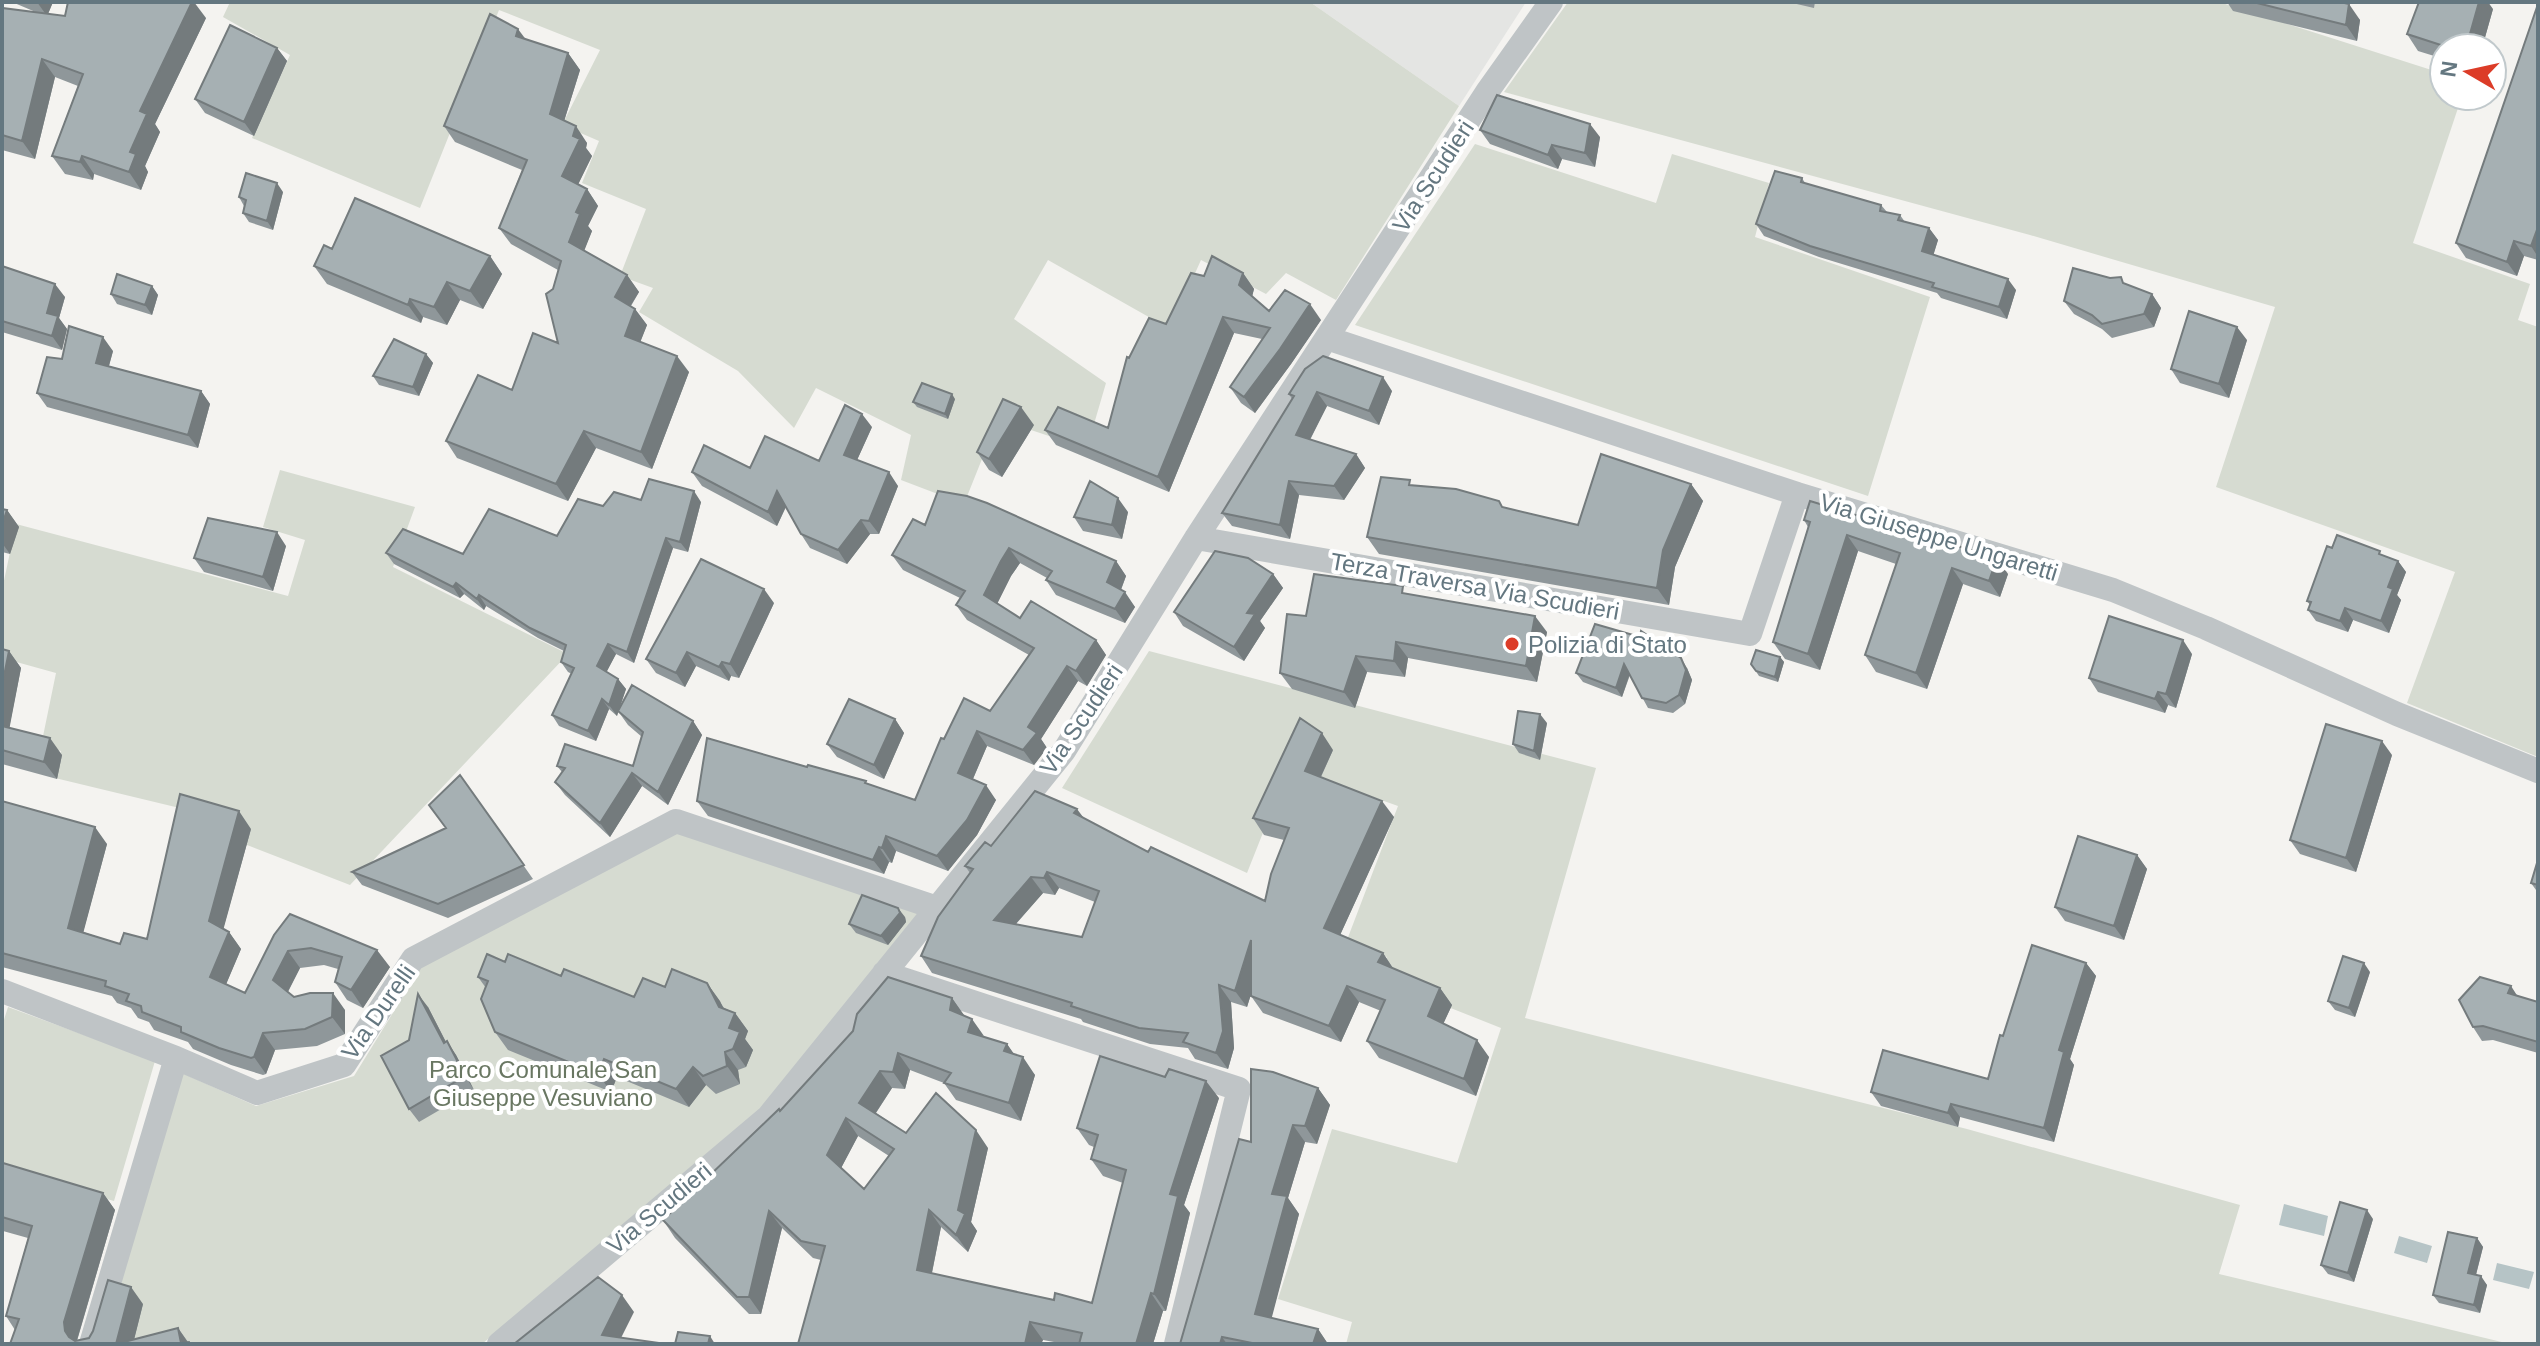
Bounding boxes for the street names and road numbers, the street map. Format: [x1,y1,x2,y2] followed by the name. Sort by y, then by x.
[1387,115,1479,237] street label: Via Scudieri
[1817,488,2061,586] street label: Via Giuseppe Ungaretti
[1328,547,1622,625] street label: Terza Traversa Via Scudieri
[1034,659,1128,779] street label: Via Scudieri
[336,960,420,1064] street label: Via Durelli
[601,1157,717,1259] street label: Via Scudieri

